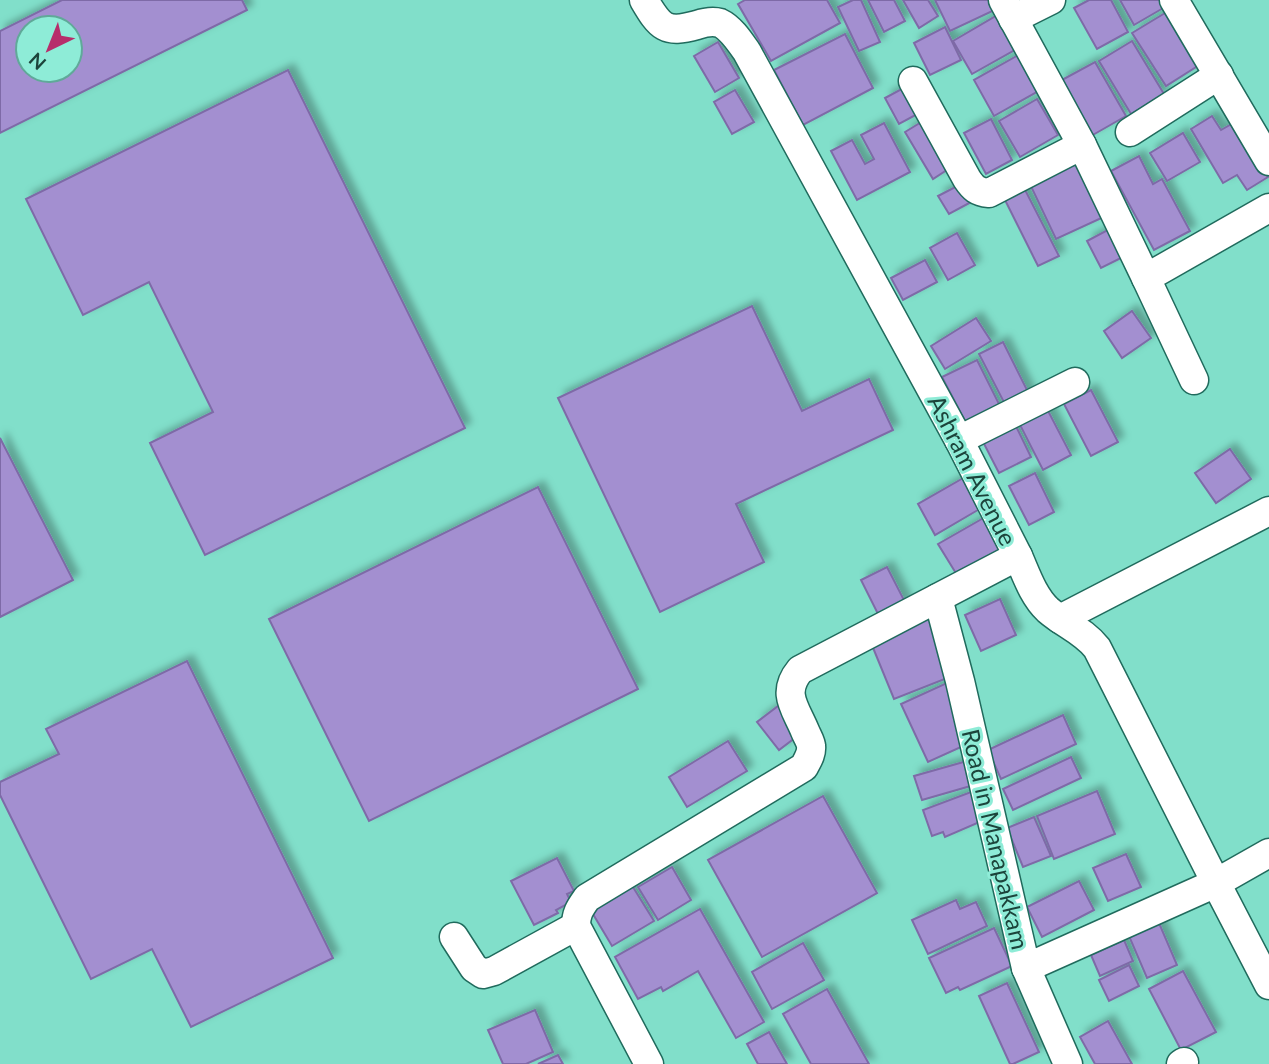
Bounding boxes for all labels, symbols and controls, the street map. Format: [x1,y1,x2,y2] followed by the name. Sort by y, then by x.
[14,14,84,84] north arrow
[24,48,50,75] text: N
[923,390,1023,550] street label: Ashram Avenue
[957,726,1035,952] street label: Road in Manapakkam

